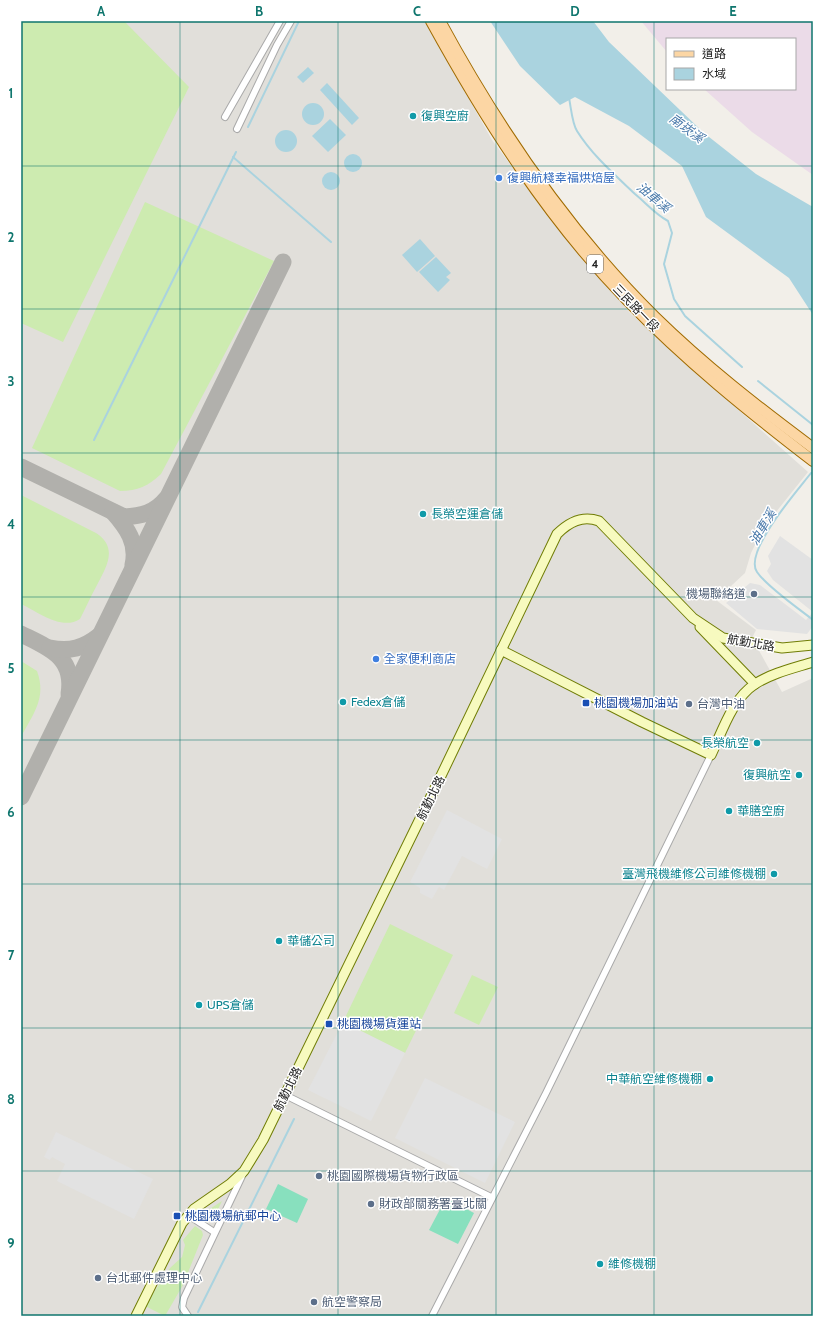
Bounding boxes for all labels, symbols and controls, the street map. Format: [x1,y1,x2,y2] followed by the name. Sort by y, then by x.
[97,3,106,19] text: A
[255,3,263,19] text: B
[413,3,421,19] text: C
[570,3,580,19] text: D
[729,3,737,19] text: E
[666,38,796,90] legend
[702,46,726,61] text: 道路
[702,66,726,81] text: 水域
[9,85,13,101] text: 1
[421,108,469,123] place label: 復興空廚
[667,110,709,147] water label: 南崁溪
[408,111,418,121] marker: 復興空廚
[507,170,615,185] place label: 復興航棧幸福烘焙屋
[494,173,504,183] marker: 復興航棧幸福烘焙屋
[634,178,676,217] water label: 油車溪
[8,229,15,245] text: 2
[587,255,603,273] road number: 4
[610,281,663,334] street label: 三民路一段
[7,373,15,389] text: 3
[745,504,780,548] water label: 油車溪
[431,506,503,521] place label: 長榮空運倉儲
[418,509,428,519] marker: 長榮空運倉儲
[7,516,15,532] text: 4
[686,586,746,601] place label: 機場聯絡道
[749,589,759,599] marker: 機場聯絡道
[726,631,776,654] street label: 航勤北路
[384,651,456,666] place label: 全家便利商店
[371,654,381,664] marker: 全家便利商店
[8,660,15,676] text: 5
[351,694,405,709] place label: Fedex倉儲
[594,695,678,710] place label: 桃園機場加油站
[697,696,745,711] place label: 台灣中油
[338,697,348,707] marker: Fedex倉儲
[581,698,591,708] marker: 桃園機場加油站
[684,699,694,709] marker: 台灣中油
[701,735,749,750] place label: 長榮航空
[752,738,762,748] marker: 長榮航空
[743,767,791,782] place label: 復興航空
[794,770,804,780] marker: 復興航空
[413,773,448,823] street label: 航勤北路
[737,803,785,818] place label: 華膳空廚
[7,804,15,820] text: 6
[724,806,734,816] marker: 華膳空廚
[622,866,766,881] place label: 臺灣飛機維修公司維修機棚
[769,869,779,879] marker: 臺灣飛機維修公司維修機棚
[287,933,335,948] place label: 華儲公司
[274,936,284,946] marker: 華儲公司
[8,947,15,963] text: 7
[207,997,254,1012] place label: UPS倉儲
[194,1000,204,1010] marker: UPS倉儲
[337,1016,421,1031] place label: 桃園機場貨運站
[324,1019,334,1029] marker: 桃園機場貨運站
[270,1064,305,1114] street label: 航勤北路
[606,1071,702,1086] place label: 中華航空維修機棚
[705,1074,715,1084] marker: 中華航空維修機棚
[7,1091,15,1107] text: 8
[327,1168,459,1183] place label: 桃園國際機場貨物行政區
[314,1171,324,1181] marker: 桃園國際機場貨物行政區
[379,1196,487,1211] place label: 財政部關務署臺北關
[366,1199,376,1209] marker: 財政部關務署臺北關
[185,1208,281,1223] place label: 桃園機場航郵中心
[172,1211,182,1221] marker: 桃園機場航郵中心
[7,1235,15,1251] text: 9
[608,1256,656,1271] place label: 維修機棚
[595,1259,605,1269] marker: 維修機棚
[106,1270,202,1285] place label: 台北郵件處理中心
[93,1273,103,1283] marker: 台北郵件處理中心
[322,1294,382,1309] place label: 航空警察局
[309,1297,319,1307] marker: 航空警察局

